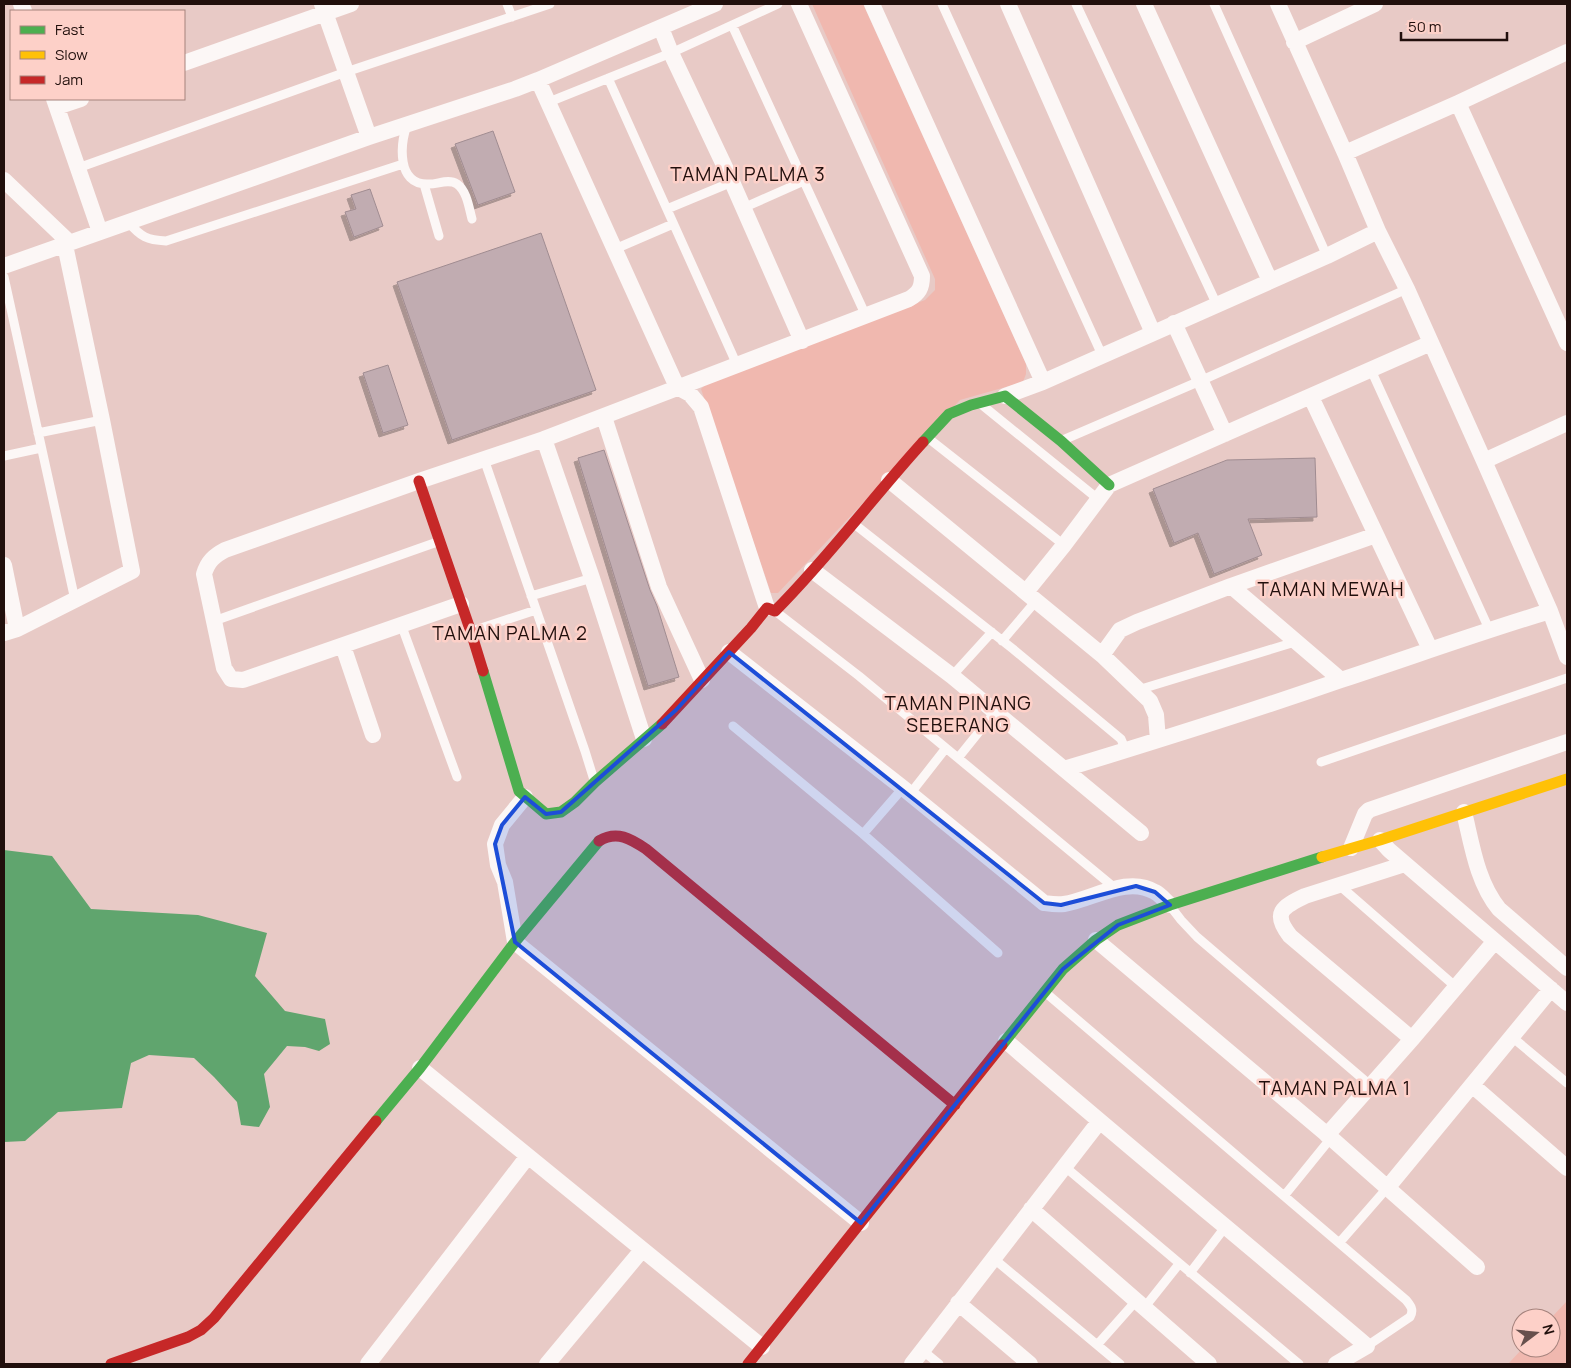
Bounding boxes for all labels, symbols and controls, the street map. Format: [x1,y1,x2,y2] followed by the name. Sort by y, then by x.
[10,10,185,100] legend
[1401,10,1507,42] scale bar
[1408,16,1442,37] text: 50 m
[55,19,84,40] text: Fast
[55,44,88,65] text: Slow
[55,69,83,90] text: Jam
[670,161,826,187] district label: TAMAN PALMA 3
[1257,576,1405,602] district label: TAMAN MEWAH
[432,620,588,646] district label: TAMAN PALMA 2
[884,690,1032,738] district label: TAMAN PINANG SEBERANG
[1259,1075,1411,1101] district label: TAMAN PALMA 1
[1511,1308,1561,1358] north arrow
[1538,1322,1559,1337] text: N

